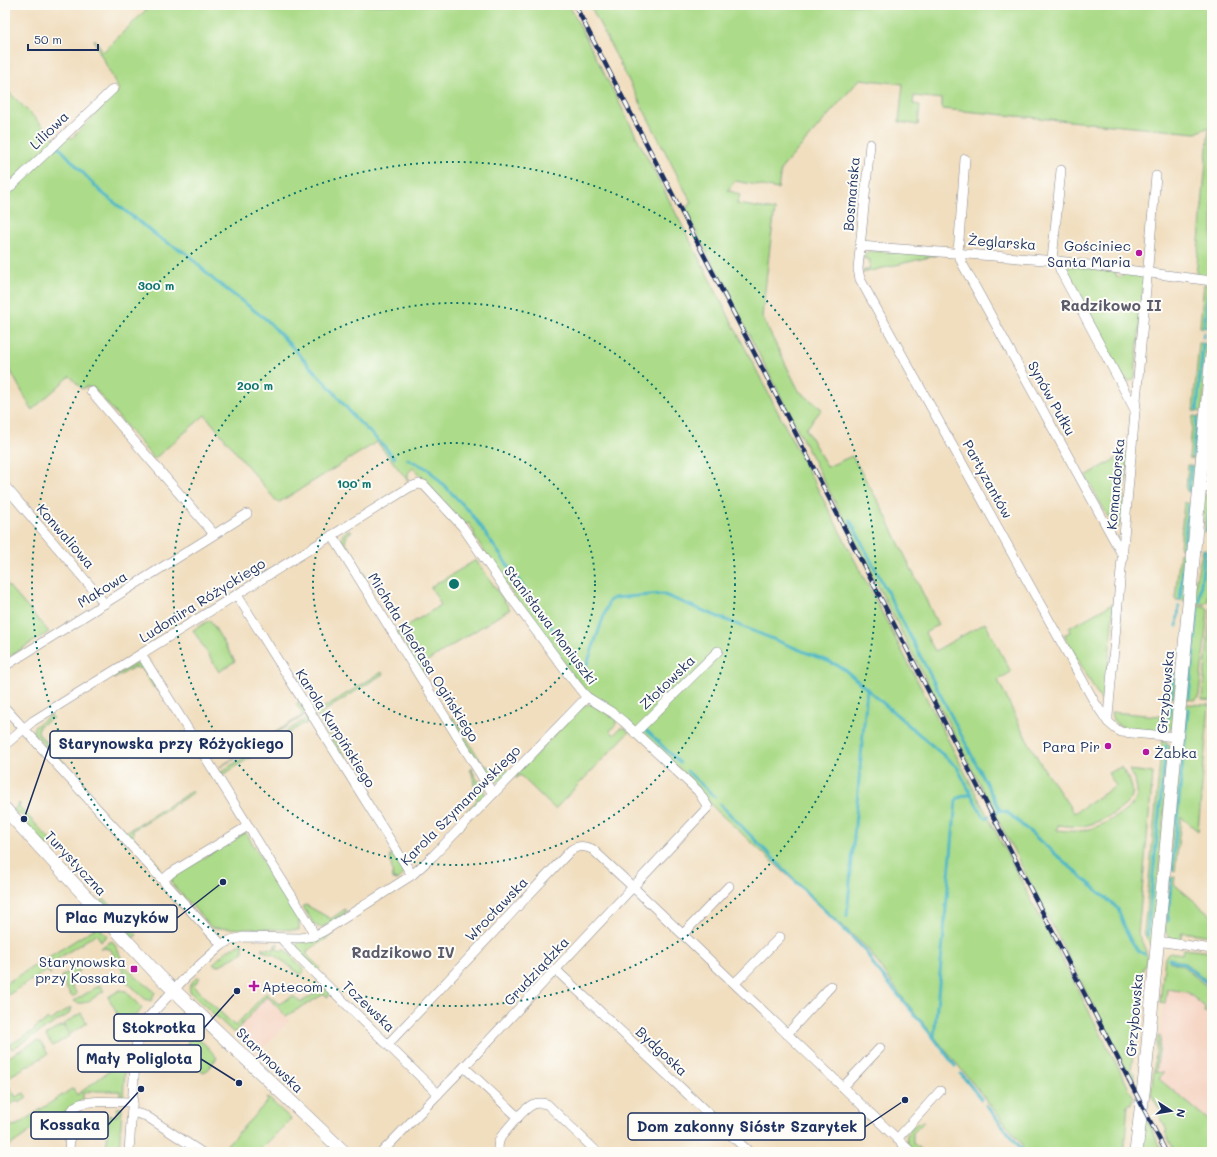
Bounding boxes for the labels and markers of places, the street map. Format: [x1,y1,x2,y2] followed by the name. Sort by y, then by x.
[1047,236,1131,271] place label: Gościniec Santa Maria
[1134,248,1144,258] marker: Gościniec Santa Maria
[447,577,461,591] centre of rings
[50,731,292,758] callout: Starynowska przy Różyckiego
[1043,737,1100,756] place label: Para Pir
[1103,741,1113,751] marker: Para Pir
[1154,743,1197,762] place label: Żabka
[1141,747,1151,757] marker: Żabka
[57,905,177,932] callout: Plac Muzyków
[35,952,126,987] place label: Starynowska przy Kossaka
[129,964,139,974] marker: Starynowska przy Kossaka
[262,977,323,996] place label: Aptecom
[249,981,259,991] marker: Aptecom
[114,1014,204,1041] callout: Stokrotka
[78,1045,201,1072] callout: Mały Poliglota
[31,1112,108,1139] callout: Kossaka
[628,1113,865,1140] callout: Dom zakonny Sióstr Szarytek

